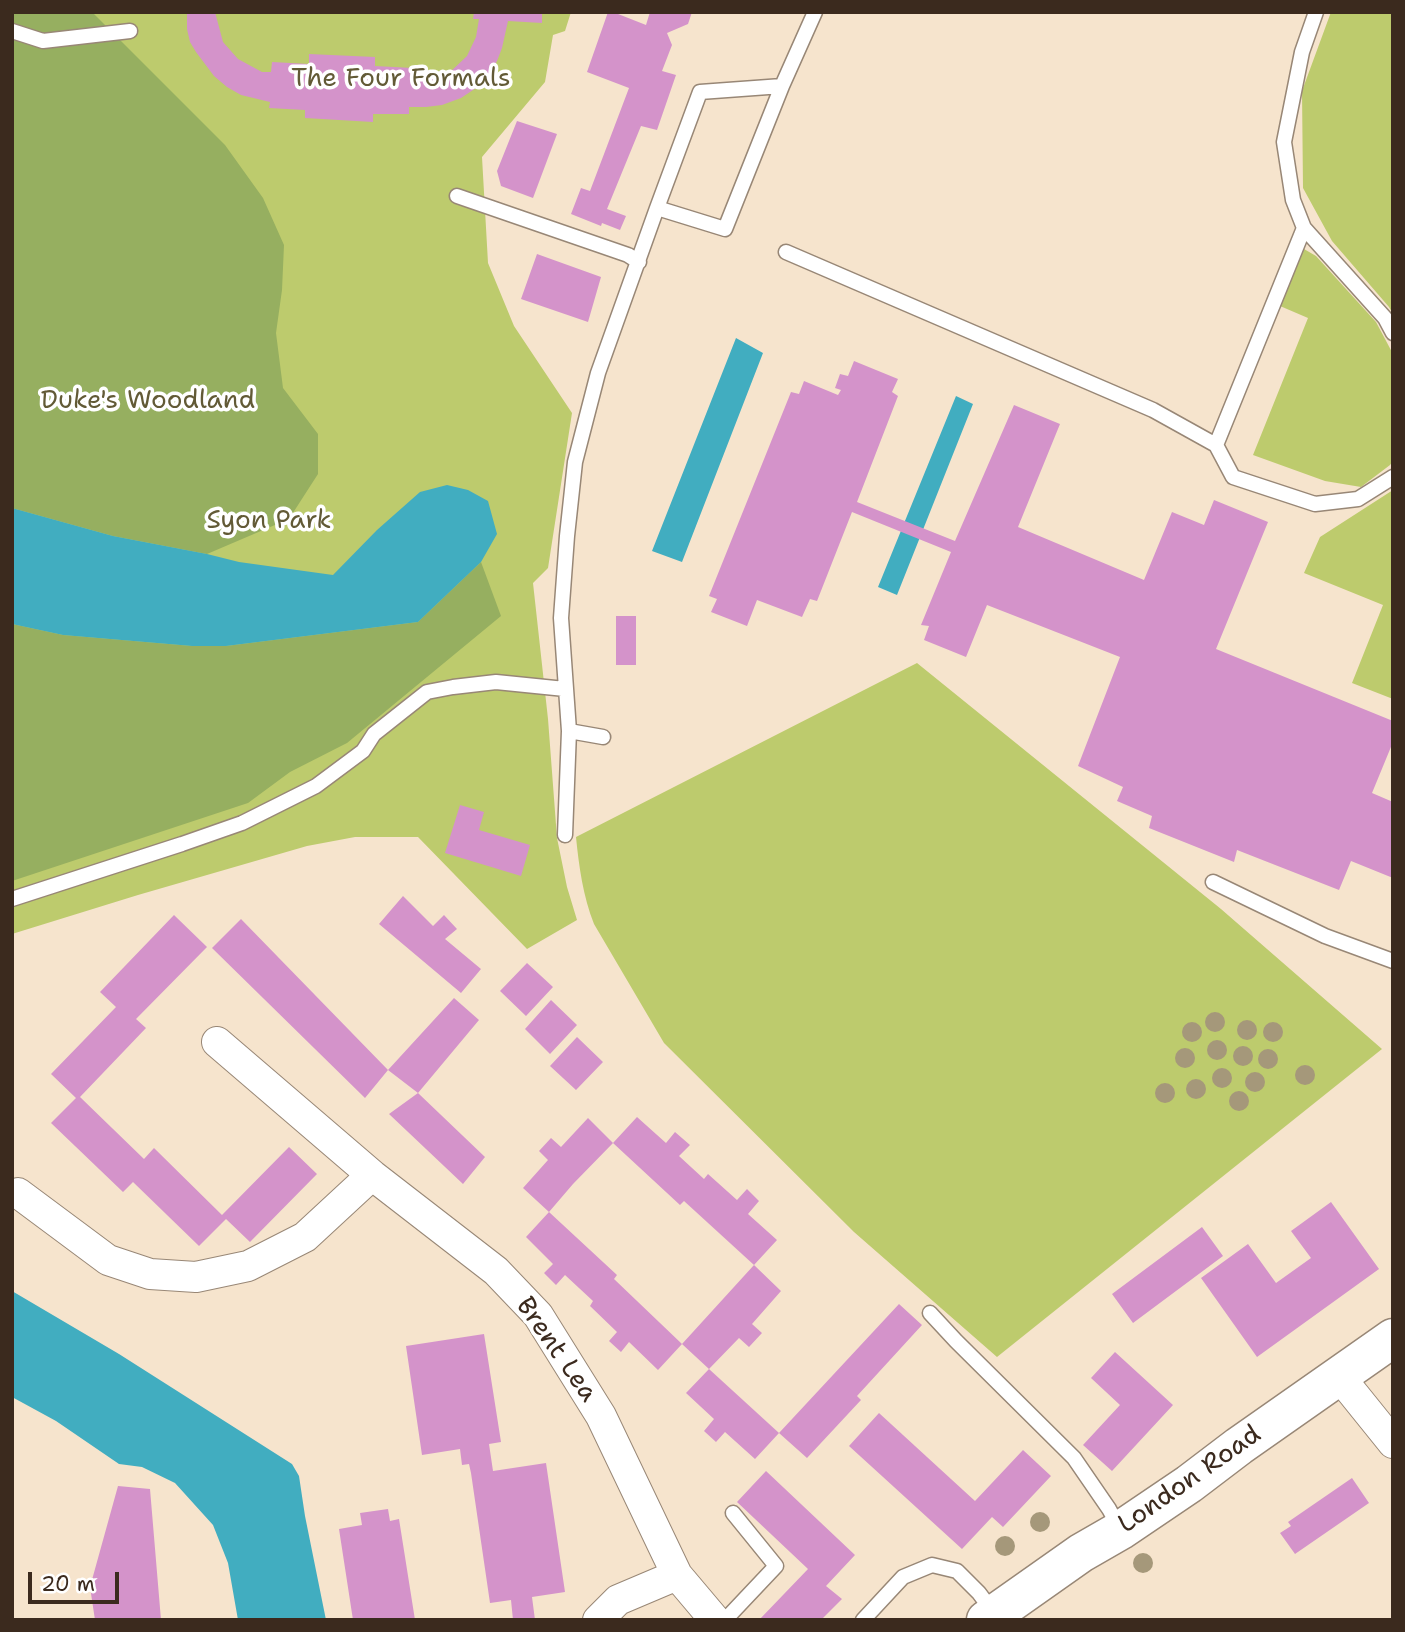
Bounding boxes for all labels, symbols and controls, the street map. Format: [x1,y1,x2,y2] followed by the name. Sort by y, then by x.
[291,63,511,95] park label: The Four Formals
[41,385,255,417] park label: Duke's Woodland
[207,505,331,537] park label: Syon Park
[509,1292,603,1408] street label: Brent Lea
[1113,1419,1267,1541] street label: London Road
[32,1558,122,1602] scale bar
[41,1570,95,1598] text: 20 m

